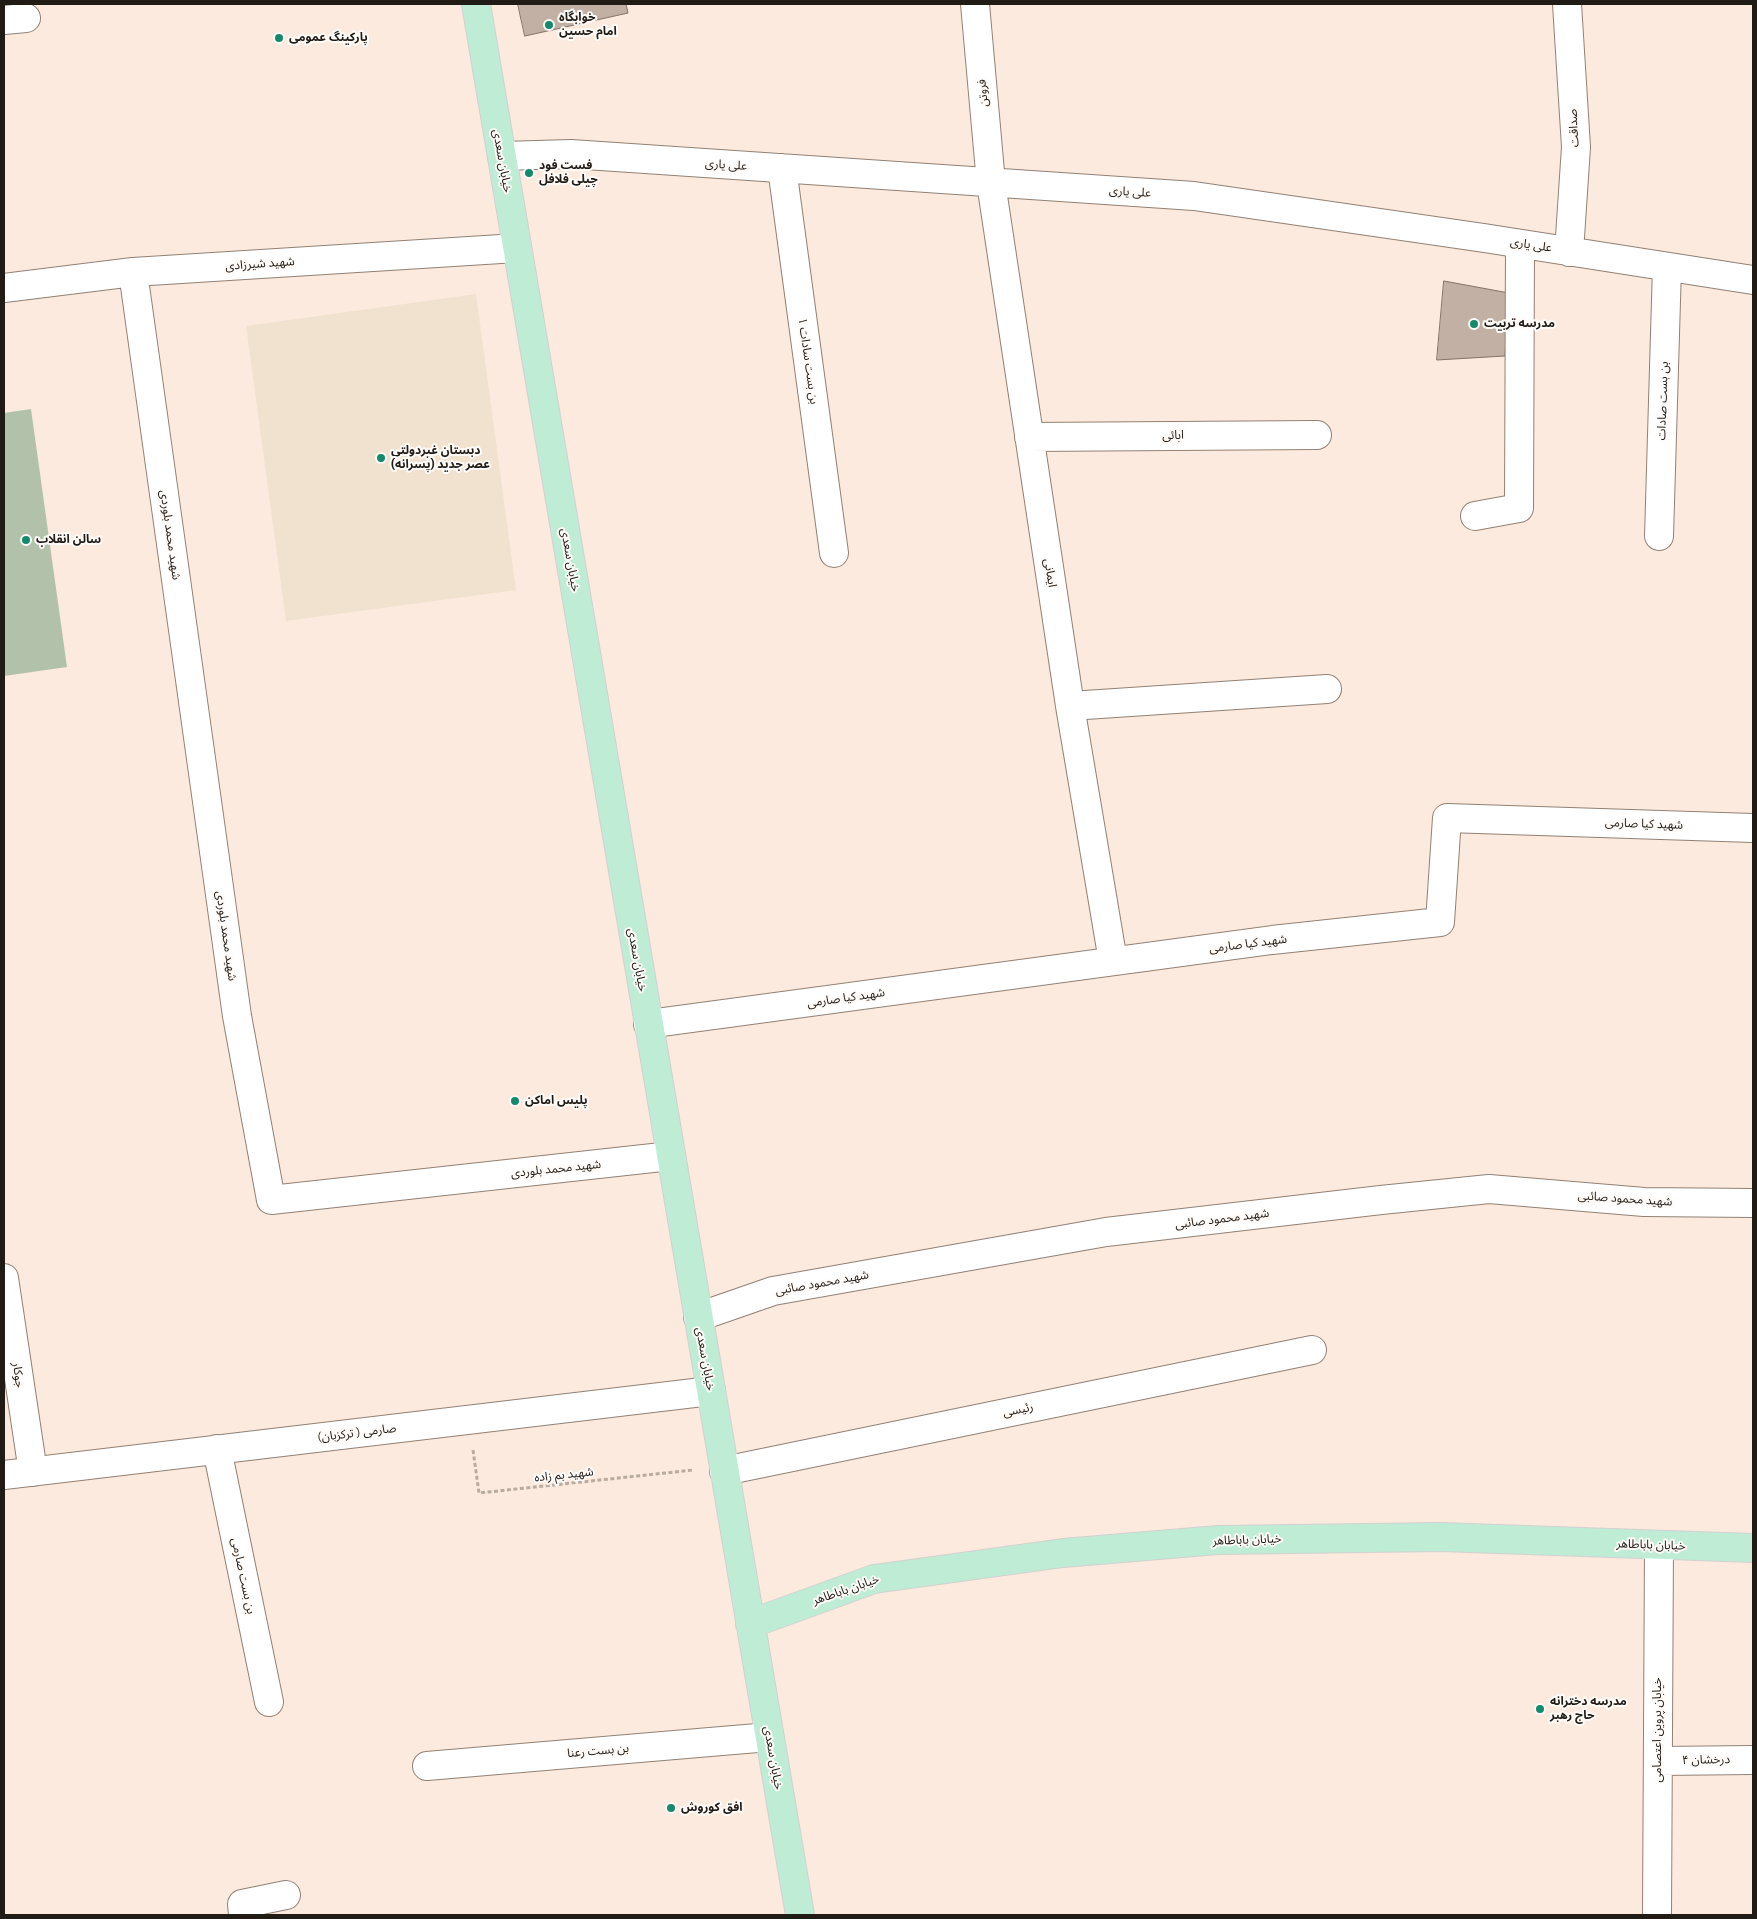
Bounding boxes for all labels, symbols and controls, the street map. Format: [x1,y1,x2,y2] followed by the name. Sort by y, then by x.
[559,11,617,39] place label: خوابگاه امام حسین
[543,19,555,31] marker: خوابگاه امام حسین
[289,31,368,45] place label: پارکینگ عمومی
[273,32,285,44] marker: پارکینگ عمومی
[975,79,991,107] street label: فروتن
[1566,108,1582,148] street label: صداقت
[489,128,515,194] street label: خیابان سعدی
[705,156,747,174] street label: علی یاری
[539,159,598,187] place label: فست فود چیلی فلافل
[523,167,535,179] marker: فست فود چیلی فلافل
[1109,183,1151,201] street label: علی یاری
[1509,235,1553,255] street label: علی یاری
[225,254,295,274] street label: شهید شیرزادی
[795,317,821,405] street label: بن بست سادات ۱
[1484,317,1555,331] place label: مدرسه تربیت
[1468,318,1480,330] marker: مدرسه تربیت
[1654,361,1672,441] street label: بن بست صادات
[1162,429,1184,443] street label: ابائی
[391,444,490,472] place label: دبستان غیردولتی عصر جدید (پسرانه)
[375,452,387,464] marker: دبستان غیردولتی عصر جدید (پسرانه)
[157,489,183,581] street label: شهید محمد بلوردی
[557,527,583,593] street label: خیابان سعدی
[36,533,101,547] place label: سالن انقلاب
[20,534,32,546] marker: سالن انقلاب
[1041,558,1059,588] street label: ایمانی
[1605,815,1683,833] street label: شهید کیا صارمی
[213,890,239,982] street label: شهید محمد بلوردی
[624,927,650,993] street label: خیابان سعدی
[1208,932,1288,956] street label: شهید کیا صارمی
[806,985,886,1011] street label: شهید کیا صارمی
[525,1094,588,1108] place label: پلیس اماکن
[509,1095,521,1107] marker: پلیس اماکن
[510,1157,602,1181] street label: شهید محمد بلوردی
[1577,1189,1673,1209] street label: شهید محمود صائبی
[1174,1206,1270,1232] street label: شهید محمود صائبی
[774,1268,870,1298] street label: شهید محمود صائبی
[692,1326,718,1392] street label: خیابان سعدی
[9,1361,27,1389] street label: جوکار
[1001,1400,1035,1420] street label: رئیسی
[317,1421,397,1445] street label: صارمی ( ترکزبان)
[534,1465,594,1485] street label: شهید بم زاده
[1212,1532,1282,1548] street label: خیابان باباطاهر
[228,1537,258,1615] street label: بن بست صارمی
[1616,1537,1686,1553] street label: خیابان باباطاهر
[811,1572,881,1608] street label: خیابان باباطاهر
[1651,1677,1665,1783] street label: خیابان پروین اعتصامی
[1550,1695,1627,1723] place label: مدرسه دخترانه حاج رهبر
[1534,1703,1546,1715] marker: مدرسه دخترانه حاج رهبر
[760,1725,786,1791] street label: خیابان سعدی
[567,1741,629,1761] street label: بن بست رعنا
[1682,1752,1730,1768] street label: درخشان ۴
[681,1801,742,1815] place label: افق کوروش
[665,1802,677,1814] marker: افق کوروش

